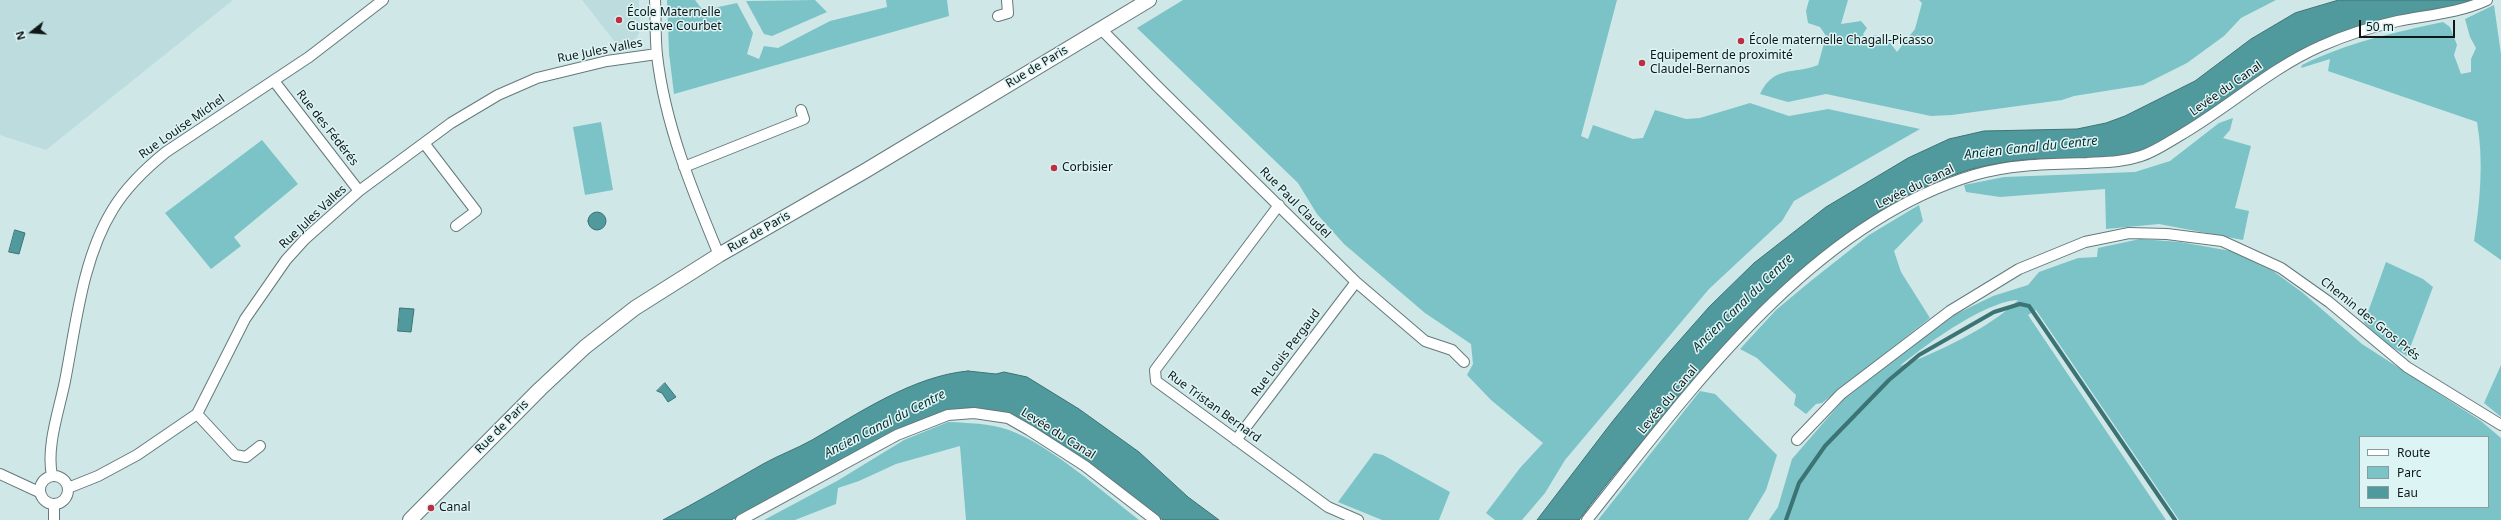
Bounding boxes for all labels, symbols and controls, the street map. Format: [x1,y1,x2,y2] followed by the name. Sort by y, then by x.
[627,6,722,34] place label: École Maternelle Gustave Courbet
[12,12,52,52] north arrow
[2361,12,2457,38] scale bar
[614,15,624,25] marker: École Maternelle Gustave Courbet
[2366,18,2394,35] text: 50 m
[12,29,29,42] text: N
[1749,34,1933,48] place label: École maternelle Chagall-Picasso
[556,36,644,66] street label: Rue Jules Valles
[1736,36,1746,46] marker: École maternelle Chagall-Picasso
[1003,43,1071,91] street label: Rue de Paris
[1650,49,1793,77] place label: Equipement de proximité Claudel-Bernanos
[1637,58,1647,68] marker: Equipement de proximité Claudel-Bernanos
[2187,59,2265,119] street label: Levée du Canal
[293,87,361,169] street label: Rue des Fédérés
[136,92,228,162] street label: Rue Louise Michel
[1964,133,2098,163] water label: Ancien Canal du Centre
[1062,161,1113,175] place label: Corbisier
[1874,162,1956,212] street label: Levée du Canal
[1049,163,1059,173] marker: Corbisier
[1257,165,1333,241] street label: Rue Paul Claudel
[276,182,350,252] street label: Rue Jules Valles
[725,208,793,256] street label: Rue de Paris
[1689,251,1797,355] water label: Ancien Canal du Centre
[2317,274,2423,364] street label: Chemin des Gros Prés
[1249,307,1323,399] street label: Rue Louis Pergaud
[1635,363,1701,437] street label: Levée du Canal
[1164,368,1264,446] street label: Rue Tristan Bernard
[822,387,948,461] water label: Ancien Canal du Centre
[472,397,532,457] street label: Rue de Paris
[1018,405,1098,463] street label: Levée du Canal
[2359,436,2489,508] legend
[2397,444,2430,461] text: Route
[2397,464,2421,481] text: Parc
[2397,484,2418,501] text: Eau
[439,501,471,515] place label: Canal
[426,503,436,513] marker: Canal

